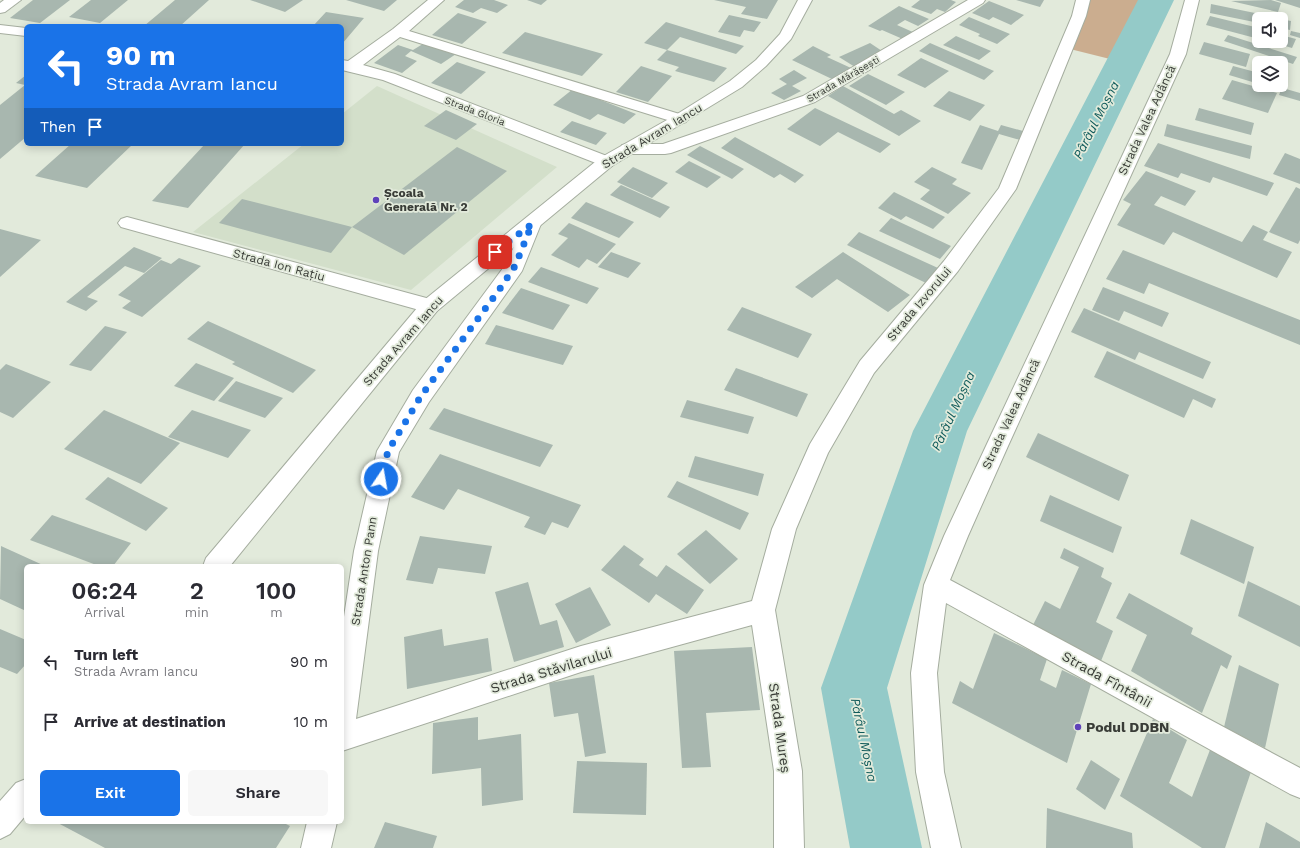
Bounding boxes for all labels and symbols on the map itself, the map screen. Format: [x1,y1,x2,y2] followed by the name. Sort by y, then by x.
[805,54,881,104] street label: Strada Mărășești
[1115,63,1179,177] street label: Strada Valea Adâncă
[1070,79,1122,161] water label: Pârâul Moșna
[443,94,507,128] street label: Strada Gloria
[599,101,705,171] street label: Strada Avram Iancu
[384,186,468,214] place label: Școala Generală Nr. 2
[371,195,381,205] marker: Școala Generală Nr. 2
[478,235,512,269] pin
[231,246,327,284] street label: Strada Ion Rațiu
[884,264,954,344] street label: Strada Izvorului
[360,293,446,389] street label: Strada Avram Iancu
[979,357,1043,471] street label: Strada Valea Adâncă
[928,369,978,453] water label: Pârâul Moșna
[360,458,402,500] position arrow
[348,516,380,626] street label: Strada Anton Pann
[488,644,614,696] street label: Strada Stăvilarului
[1059,648,1155,710] street label: Strada Fîntânii
[765,682,794,774] street label: Strada Mureș
[848,697,880,783] water label: Pârâul Moșna
[1086,719,1169,735] place label: Podul DDBN
[1073,722,1083,732] marker: Podul DDBN

